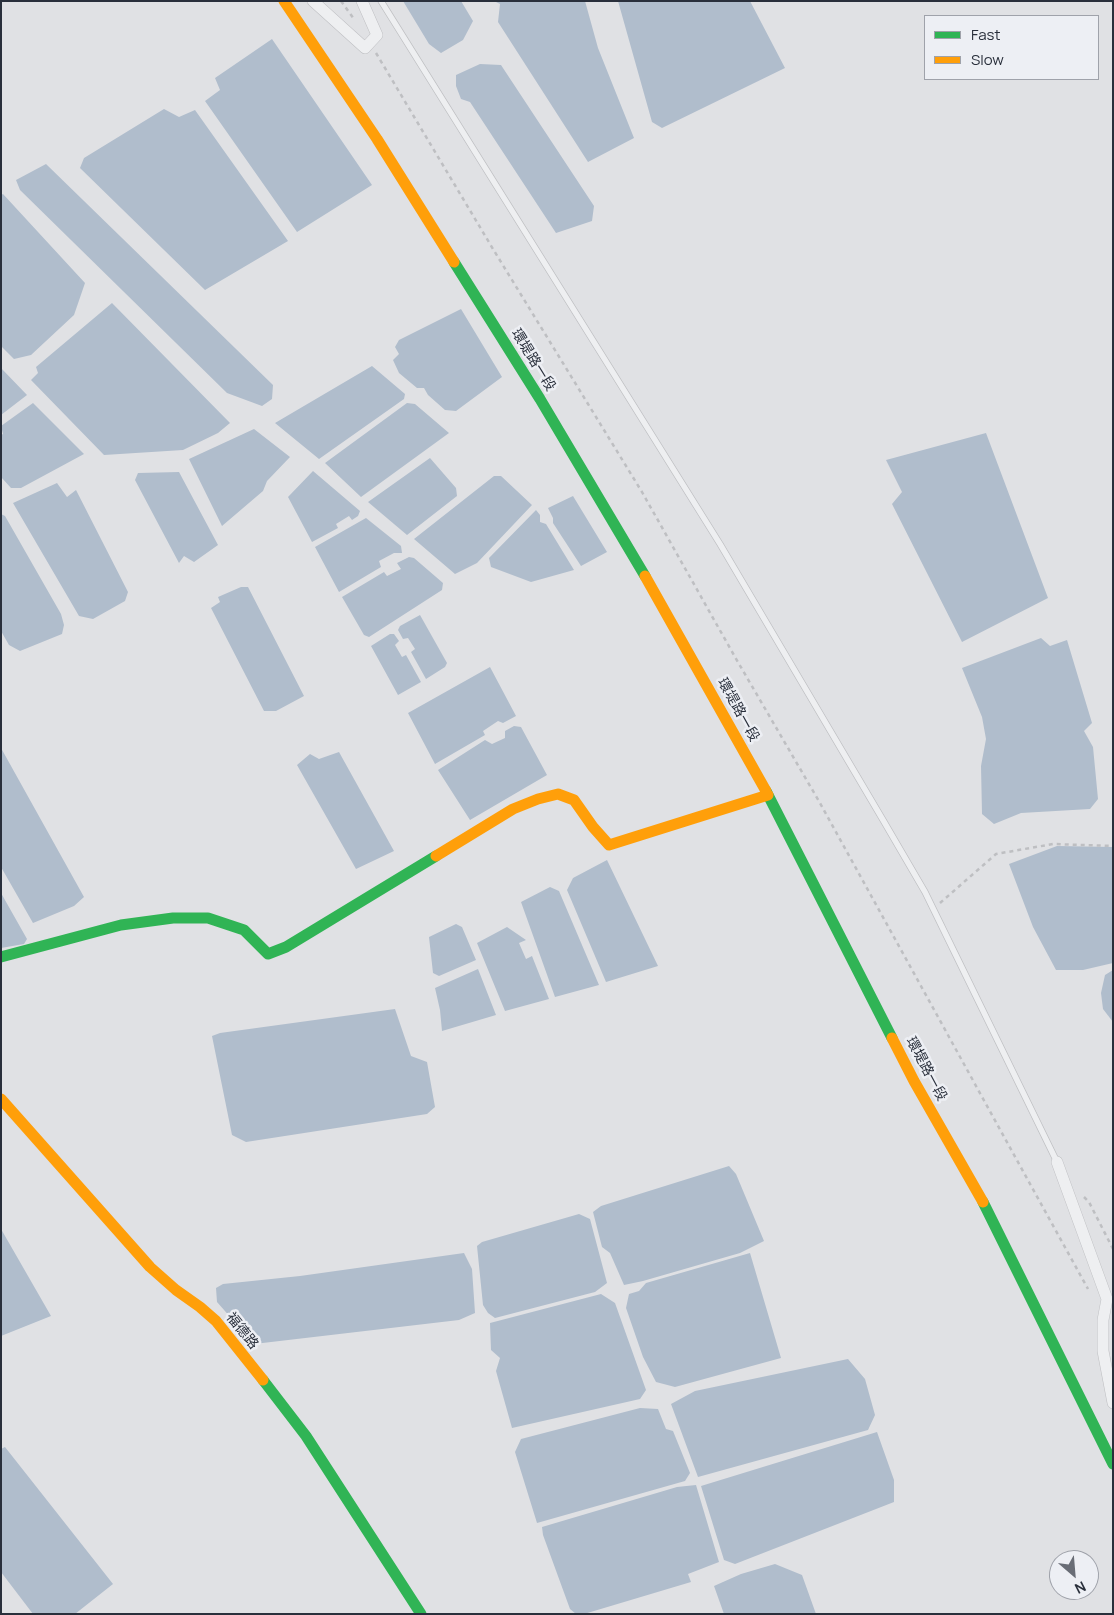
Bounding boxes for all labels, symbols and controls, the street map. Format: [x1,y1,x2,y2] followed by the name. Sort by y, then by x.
[924,15,1099,80] legend
[971,24,1000,45] text: Fast
[971,49,1004,70] text: Slow
[507,326,559,394] street label: 環堤路一段
[714,675,762,745] street label: 環堤路一段
[902,1034,950,1104] street label: 環堤路一段
[222,1309,262,1353] street label: 福德路
[1049,1550,1099,1600] north arrow
[1072,1577,1089,1599] text: N

